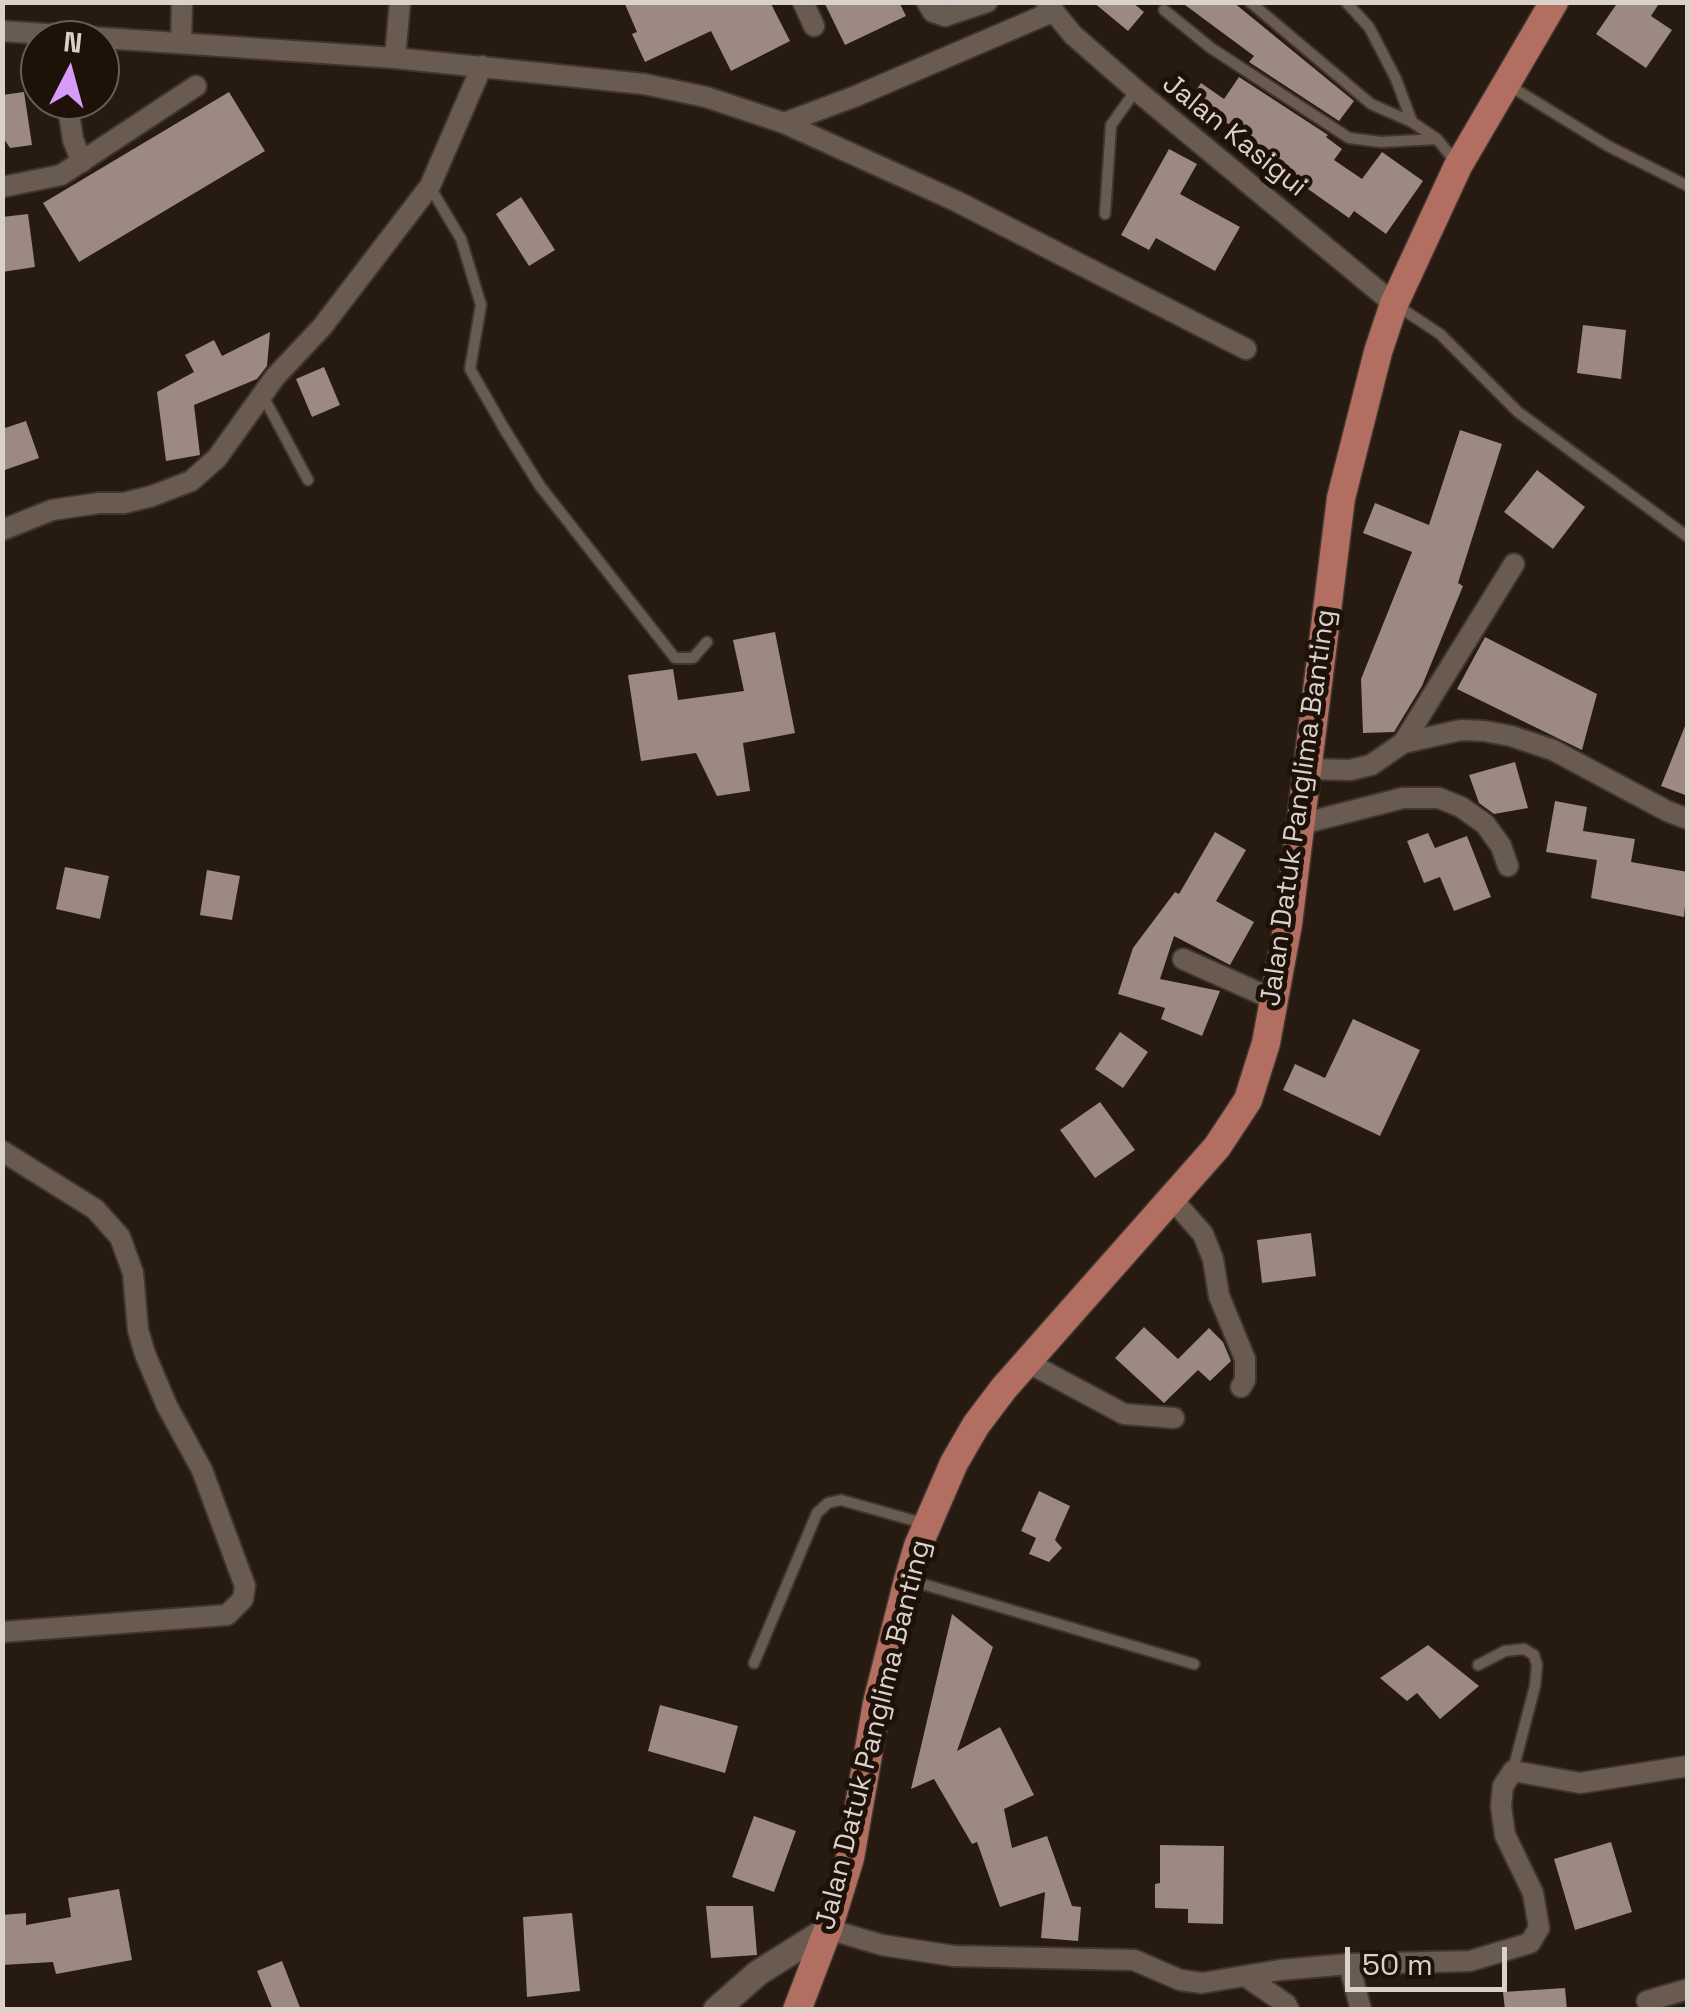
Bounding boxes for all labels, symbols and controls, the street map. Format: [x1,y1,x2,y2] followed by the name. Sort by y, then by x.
[20,20,120,120] north arrow
[62,23,84,61] text: N
[1155,68,1313,204] street label: Jalan Kasigui
[1254,607,1344,1009] street label: Jalan Datuk Panglima Banting
[809,1537,939,1933] street label: Jalan Datuk Panglima Banting
[1350,1927,1512,1989] scale bar
[1362,1945,1433,1984] text: 50 m

